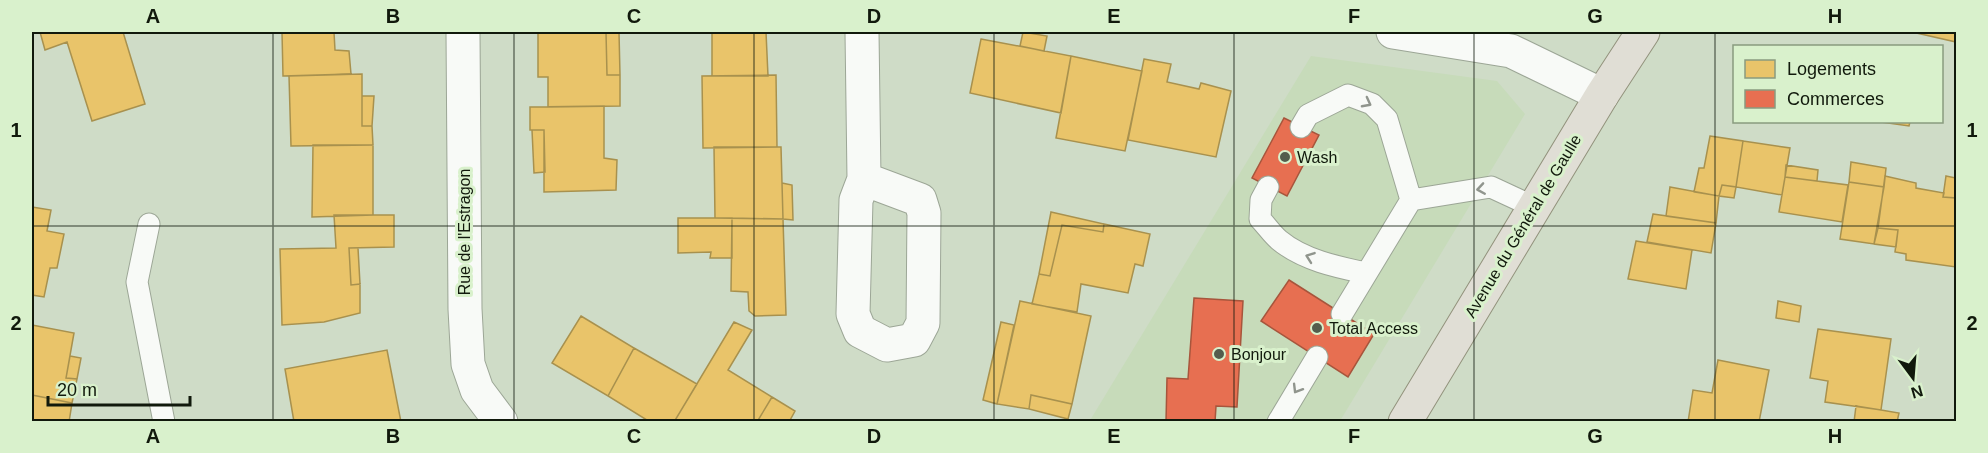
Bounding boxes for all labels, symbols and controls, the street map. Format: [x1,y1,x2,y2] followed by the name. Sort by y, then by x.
[146,5,160,27] text: A
[386,5,400,27] text: B
[627,5,641,27] text: C
[867,5,881,27] text: D
[1107,5,1121,27] text: E
[1348,5,1360,27] text: F
[1587,5,1603,27] text: G
[1828,5,1842,27] text: H
[1733,45,1943,123] legend
[1787,59,1876,79] text: Logements
[1787,89,1884,109] text: Commerces
[1361,96,1372,108] one-way arrow
[10,119,22,141] text: 1
[1966,119,1978,141] text: 1
[1461,131,1585,321] street label: Avenue du Général de Gaulle
[1297,149,1337,166] place label: Wash
[1278,150,1292,164] marker: Wash
[456,169,473,295] street label: Rue de l'Estragon
[1476,182,1485,194] one-way arrow
[1305,252,1316,265] one-way arrow
[10,312,22,334] text: 2
[1966,312,1978,334] text: 2
[1329,320,1418,337] place label: Total Access
[1310,321,1324,335] marker: Total Access
[1231,346,1287,363] place label: Bonjour
[1212,347,1226,361] marker: Bonjour
[1883,348,1943,408] north arrow
[48,369,190,407] scale bar
[57,380,97,400] text: 20 m
[1909,382,1925,402] text: N
[1293,383,1304,393] one-way arrow
[146,425,160,447] text: A
[386,425,400,447] text: B
[627,425,641,447] text: C
[867,425,881,447] text: D
[1107,425,1121,447] text: E
[1348,425,1360,447] text: F
[1587,425,1603,447] text: G
[1828,425,1842,447] text: H

